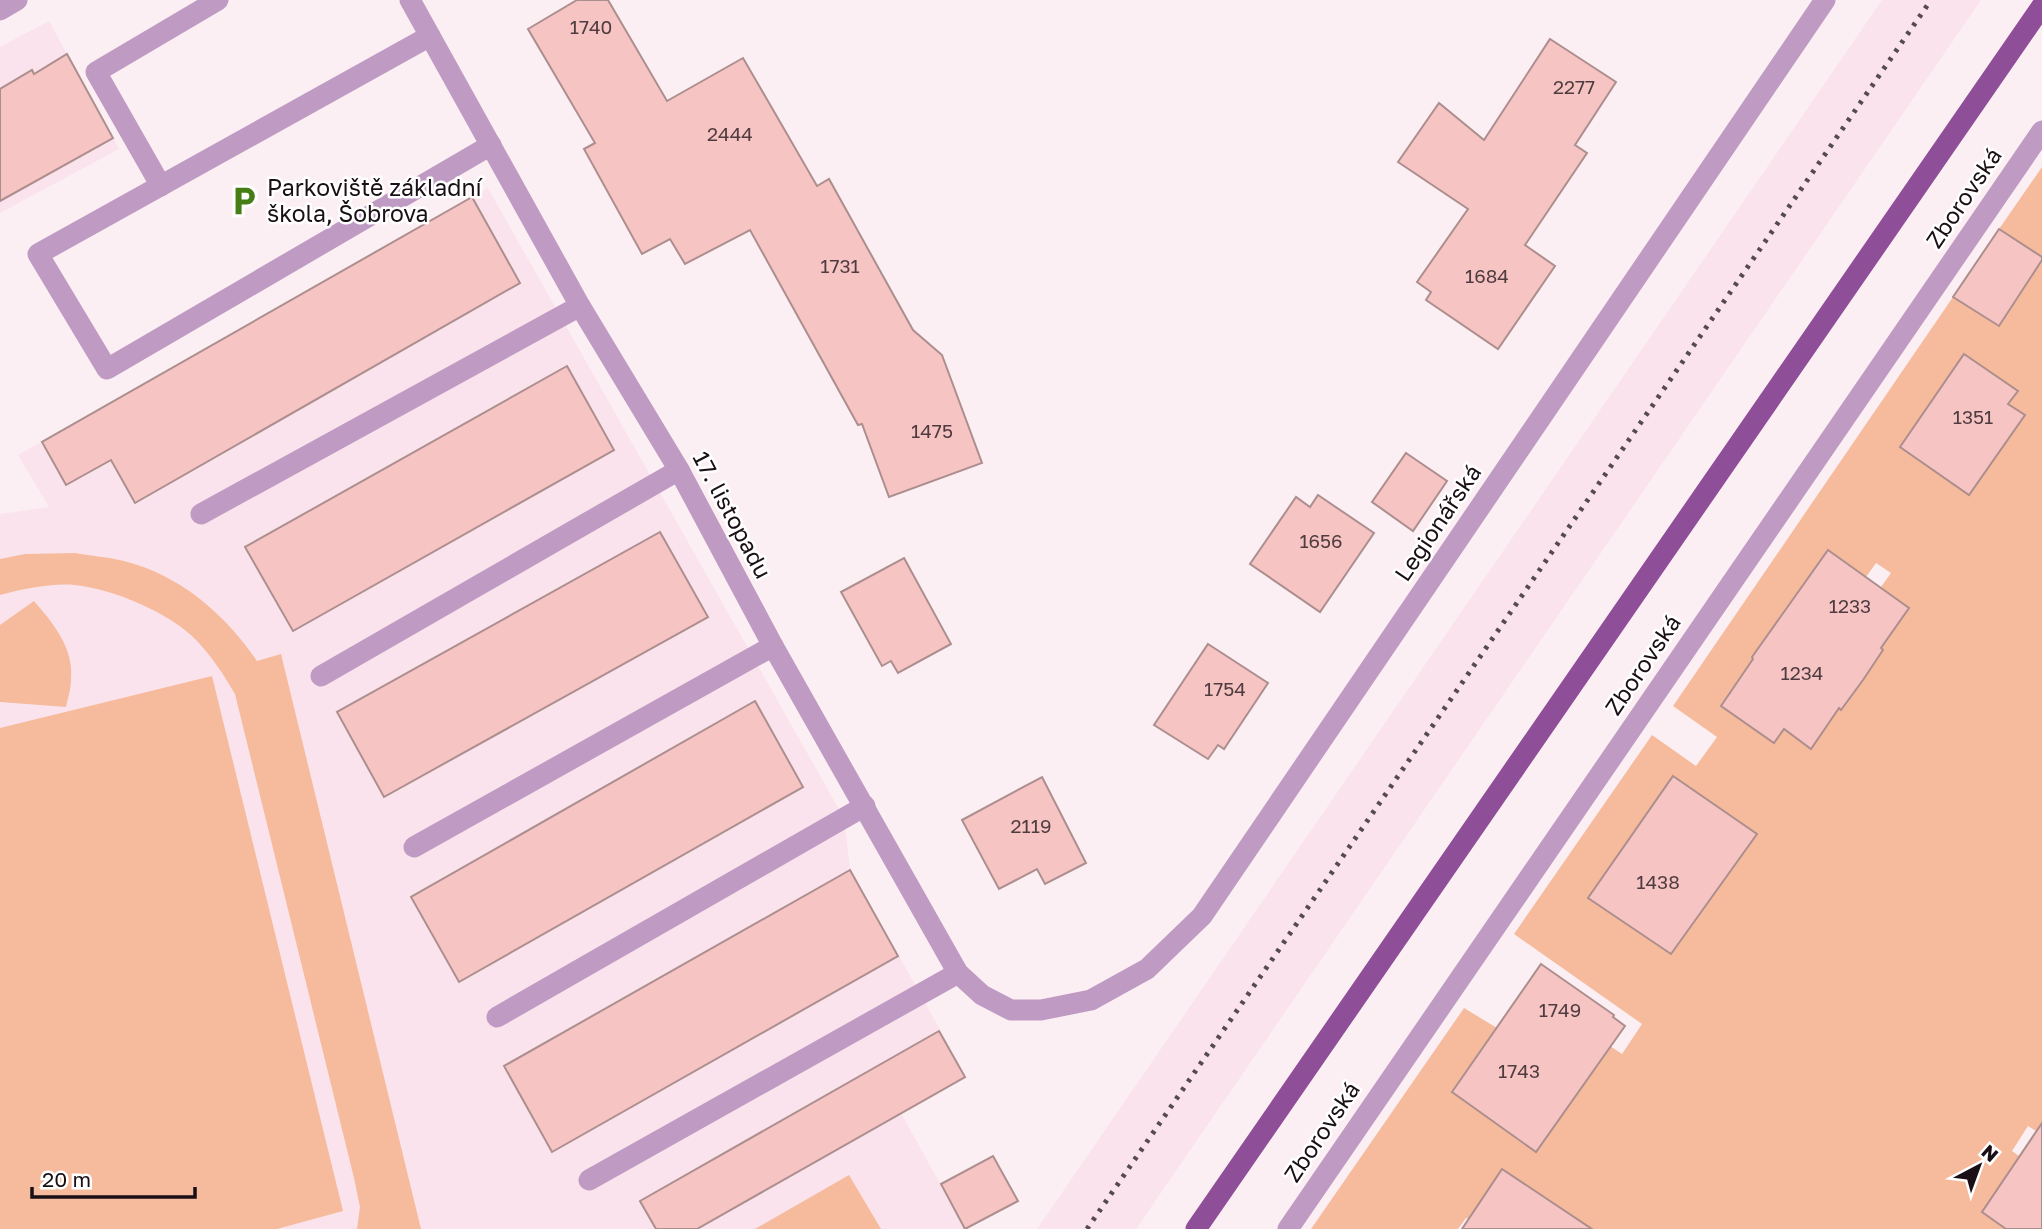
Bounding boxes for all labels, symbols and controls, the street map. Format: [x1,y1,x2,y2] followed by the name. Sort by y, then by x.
[570,15,612,38] house number: 1740
[1553,75,1595,98] house number: 2277
[707,122,753,145] house number: 2444
[1920,142,2007,253] street label: Zborovská
[267,173,484,227] place label: Parkoviště základní škola, Šobrova
[227,184,261,218] parking icon: Parkoviště základní škola, Šobrova
[820,254,860,277] house number: 1731
[1465,264,1509,287] house number: 1684
[1953,405,1993,428] house number: 1351
[911,419,953,442] house number: 1475
[688,446,778,583] street label: 17. listopadu
[1388,459,1486,586] street label: Legionářská
[1299,529,1343,552] house number: 1656
[1829,594,1871,617] house number: 1233
[1599,609,1686,720] street label: Zborovská
[1781,661,1823,684] house number: 1234
[1204,677,1246,700] house number: 1754
[1011,814,1051,837] house number: 2119
[1636,870,1680,893] house number: 1438
[1539,998,1581,1021] house number: 1749
[1498,1059,1540,1082] house number: 1743
[1278,1076,1365,1187] street label: Zborovská
[1944,1131,2014,1201] north arrow
[1977,1139,2003,1166] text: N
[32,1156,194,1200] scale bar
[42,1166,91,1192] text: 20 m

